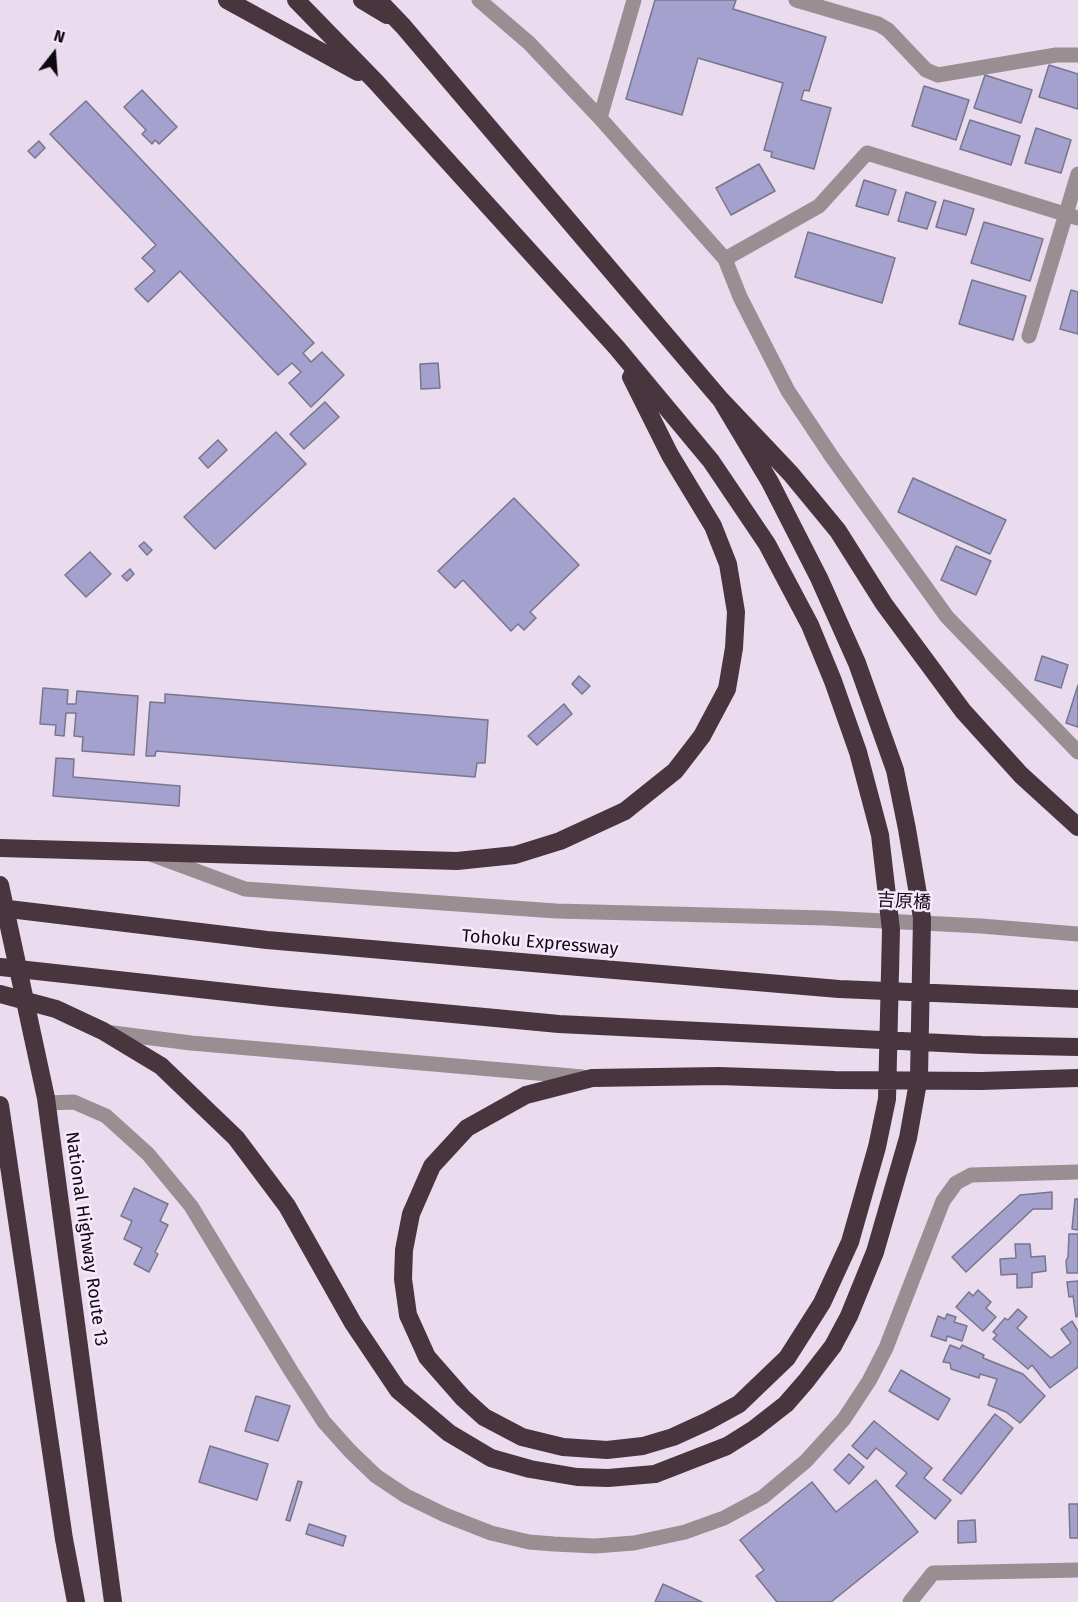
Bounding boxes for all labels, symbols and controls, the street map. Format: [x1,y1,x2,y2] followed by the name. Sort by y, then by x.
[24,24,84,84] north arrow
[52,26,67,47] text: N
[876,890,932,914] street label: 吉原橋
[461,925,619,961] street label: Tohoku Expressway
[60,1130,112,1348] street label: National Highway Route 13

